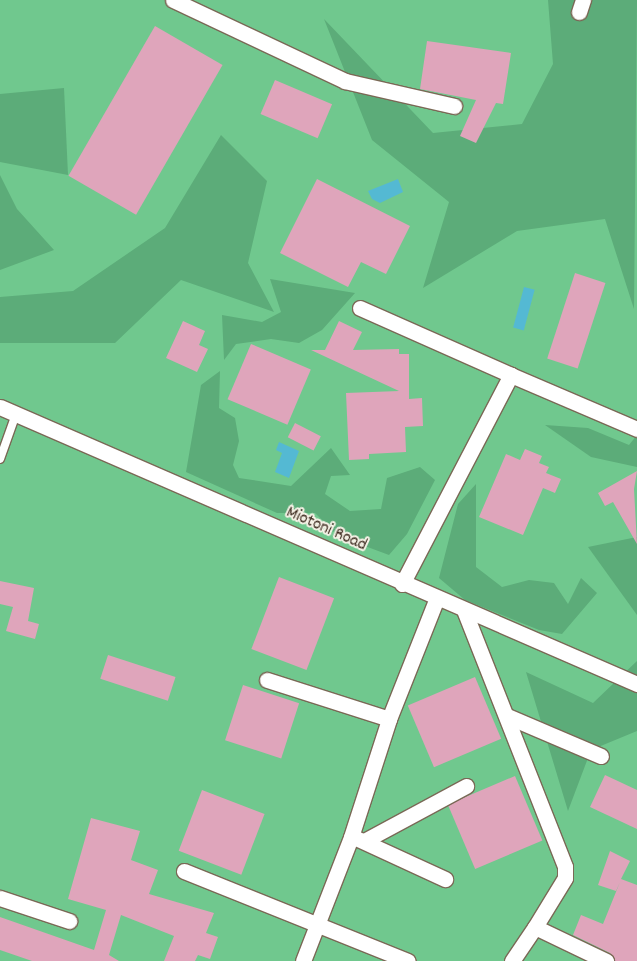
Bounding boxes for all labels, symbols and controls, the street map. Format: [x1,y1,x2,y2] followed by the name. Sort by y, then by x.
[282,503,370,557] street label: Miotoni Road

